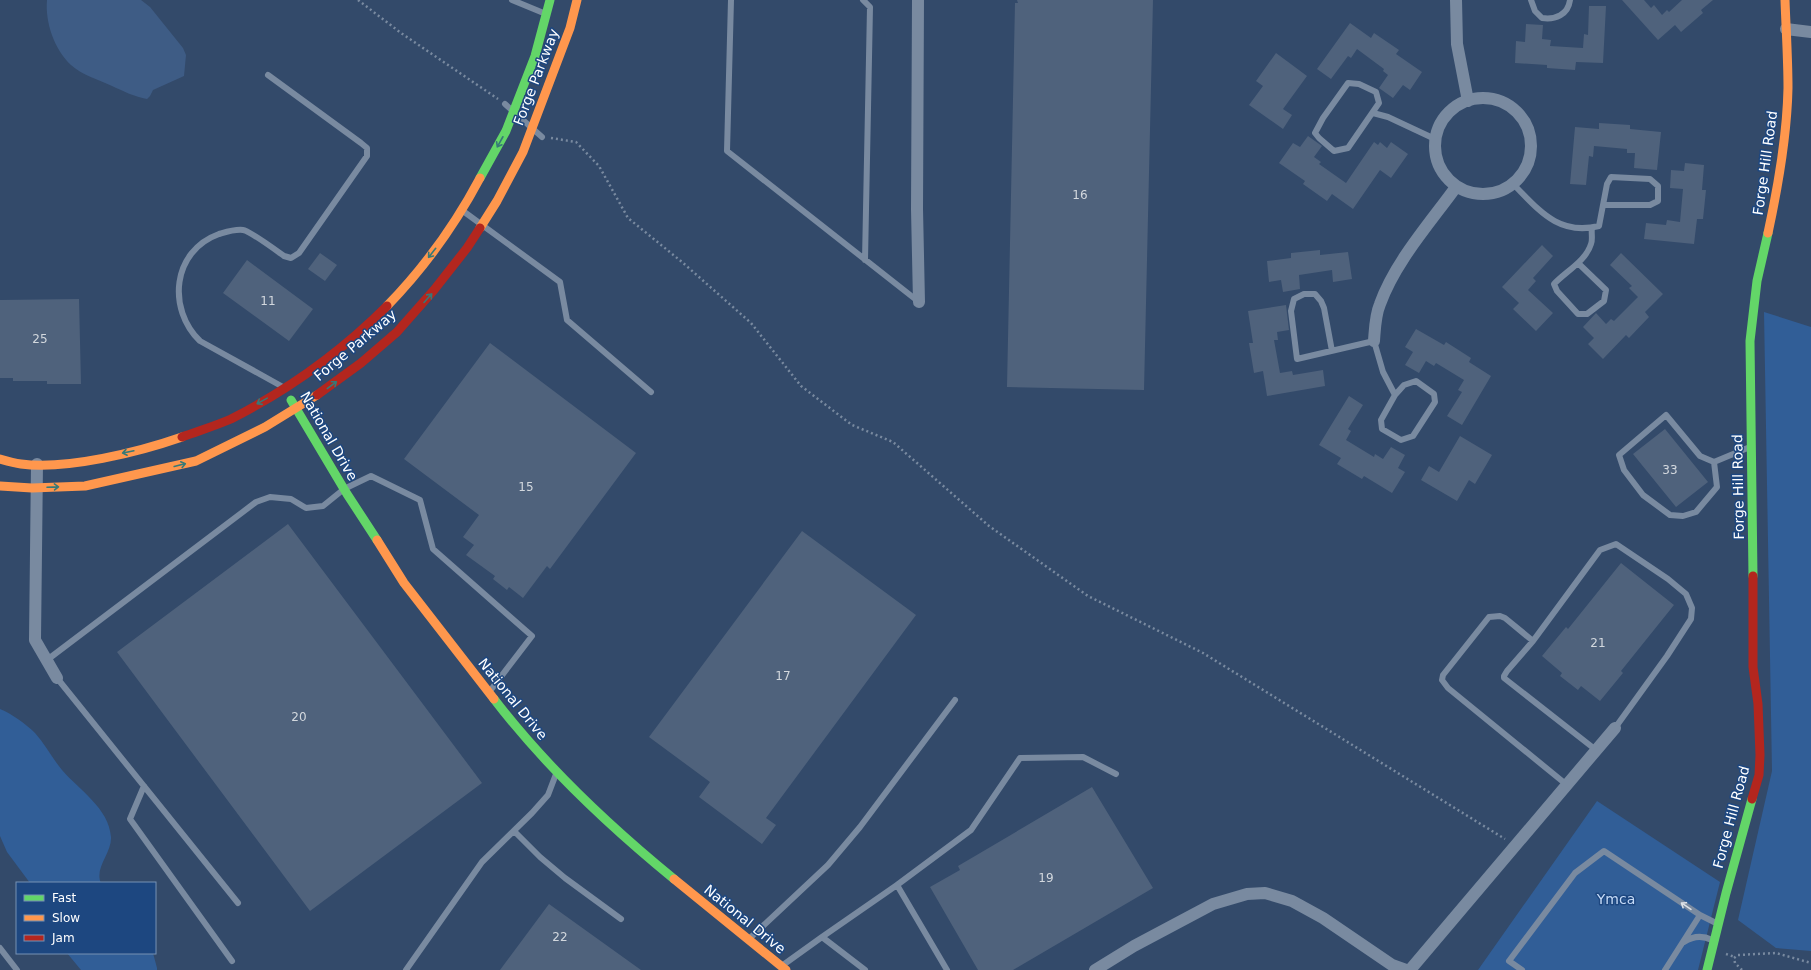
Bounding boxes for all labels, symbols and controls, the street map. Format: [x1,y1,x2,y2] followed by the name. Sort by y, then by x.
[510,26,562,128] street label: Forge Parkway
[1750,110,1780,216] street label: Forge Hill Road
[496,136,504,148] one-way arrow
[1072,188,1088,202] house number: 16
[428,247,436,258] one-way arrow
[423,292,432,303] one-way arrow
[260,294,276,308] house number: 11
[311,306,399,384] street label: Forge Parkway
[32,332,48,346] house number: 25
[326,380,337,389] one-way arrow
[297,389,361,483] street label: National Drive
[256,398,268,406] one-way arrow
[1729,434,1747,540] street label: Forge Hill Road
[121,449,134,457] one-way arrow
[174,460,187,468] one-way arrow
[1662,463,1678,477] house number: 33
[518,480,534,494] house number: 15
[46,483,59,491] one-way arrow
[1590,636,1606,650] house number: 21
[475,655,551,743] street label: National Drive
[775,669,791,683] house number: 17
[291,710,307,724] house number: 20
[1710,764,1752,870] street label: Forge Hill Road
[1038,871,1054,885] house number: 19
[701,881,789,957] street label: National Drive
[16,882,156,954] legend
[52,891,76,905] text: Fast
[1596,891,1635,907] park label: Ymca
[1681,902,1692,910] one-way arrow
[52,911,80,925] text: Slow
[552,930,568,944] house number: 22
[51,931,75,945] text: Jam

